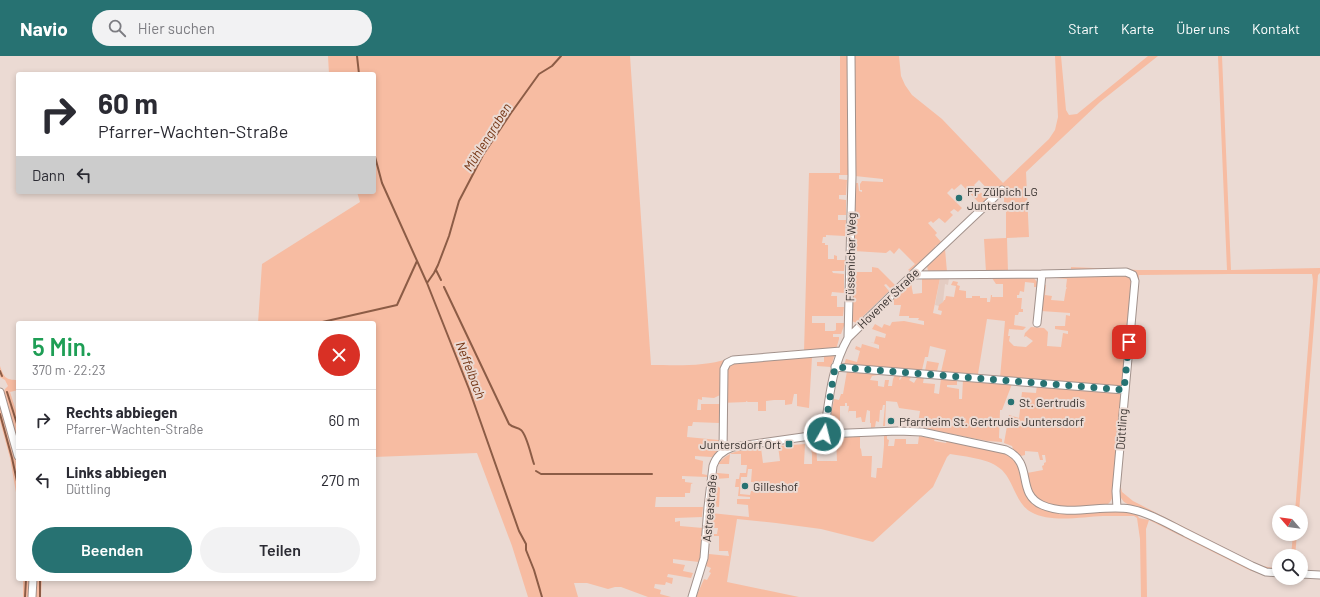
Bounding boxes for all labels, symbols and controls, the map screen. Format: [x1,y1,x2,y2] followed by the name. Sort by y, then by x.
[92,10,372,46] search box
[20,17,68,40] text: Navio
[106,17,128,39] icon: search
[138,19,215,37] text: Hier suchen
[1068,20,1099,37] text: Start
[1121,20,1154,37] text: Karte
[1176,20,1230,37] text: Über uns
[1252,20,1300,37] text: Kontakt
[98,86,158,120] text: 60 m
[32,88,84,140] icon: right
[460,100,514,174] water label: Mühlengraben
[98,120,288,142] text: Pfarrer-Wachten-Straße
[73,164,95,186] icon: left
[32,166,65,184] text: Dann
[967,184,1038,212] place label: FF Zülpich LG Juntersdorf
[954,193,964,203] marker: FF Zülpich LG Juntersdorf
[842,212,858,302] street label: Füssenicher Weg
[854,265,922,331] street label: Hovener Straße
[1112,325,1146,359] pin
[1118,331,1140,353] icon: arrive
[32,332,92,361] text: 5 Min.
[318,334,360,376] button: close
[453,339,489,401] water label: Neffelbach
[32,362,105,378] text: 370 m · 22:23
[1019,395,1085,409] place label: St. Gertrudis
[1006,397,1016,407] marker: St. Gertrudis
[66,403,177,421] text: Rechts abbiegen
[1113,408,1129,450] street label: Düttling
[32,409,54,431] icon: right
[328,411,360,429] text: 60 m
[803,413,845,455] position arrow
[899,414,1084,428] place label: Pfarrheim St. Gertrudis Juntersdorf
[886,416,896,426] marker: Pfarrheim St. Gertrudis Juntersdorf
[66,421,203,437] text: Pfarrer-Wachten-Straße
[700,437,781,451] place label: Juntersdorf Ort
[784,439,794,449] marker: Juntersdorf Ort
[66,463,167,481] text: Links abbiegen
[32,469,54,491] icon: left
[321,471,360,489] text: 270 m
[699,474,719,542] street label: Astreastraße
[753,479,798,493] place label: Gilleshof
[66,481,111,497] text: Düttling
[740,481,750,491] marker: Gilleshof
[1272,505,1308,541] north arrow
[1272,505,1308,585] map controls
[32,527,192,573] button: Beenden
[200,527,360,573] button: Teilen
[1272,549,1308,585] button: search

